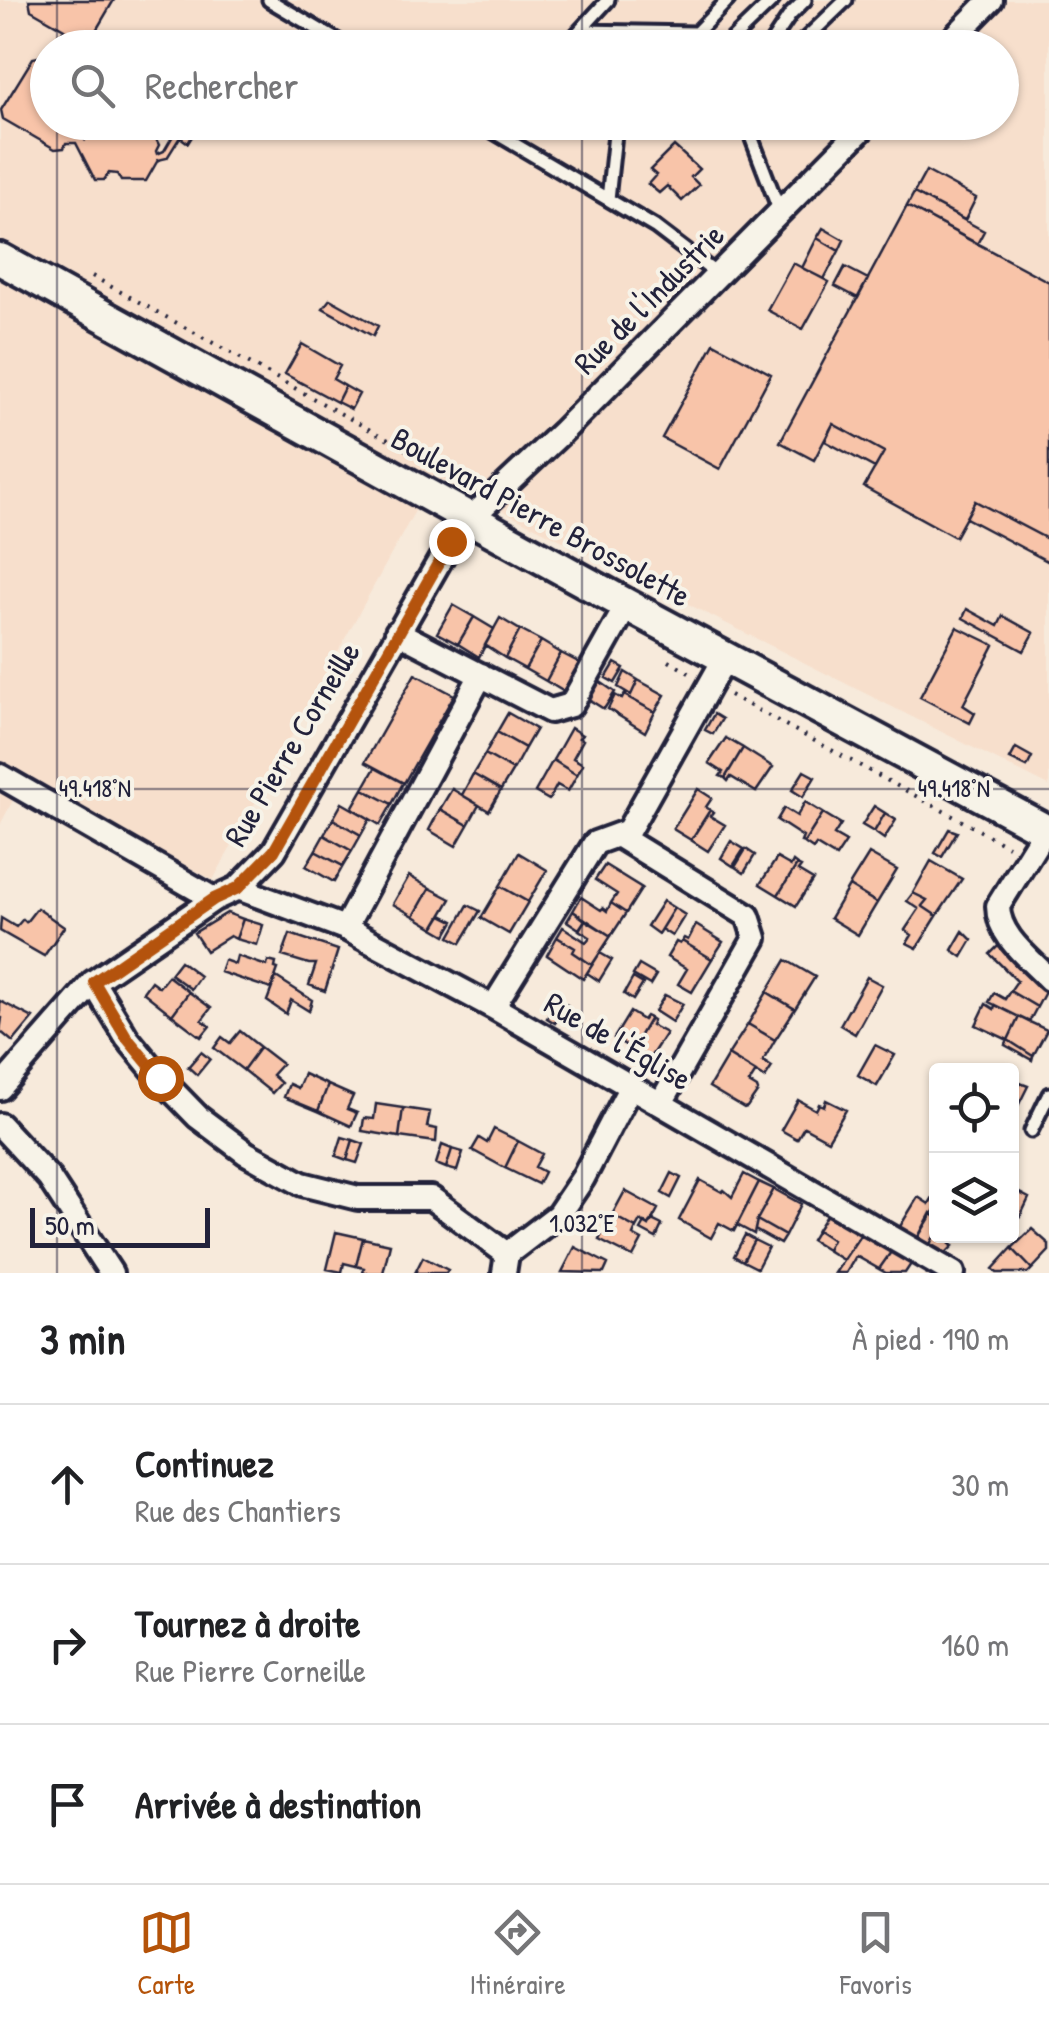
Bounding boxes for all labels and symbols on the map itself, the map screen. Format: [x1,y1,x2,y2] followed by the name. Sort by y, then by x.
[564,214,734,383] street label: Rue de l'Industrie
[384,416,699,617] street label: Boulevard Pierre Brossolette
[429,519,475,565] route end
[214,633,370,854] street label: Rue Pierre Corneille
[59,771,131,805] text: 49.418°N
[918,771,990,805] text: 49.418°N
[537,981,700,1100] street label: Rue de l'Église
[138,1056,184,1102] route start
[30,1203,210,1248] scale bar
[549,1206,615,1240] text: 1.032°E

